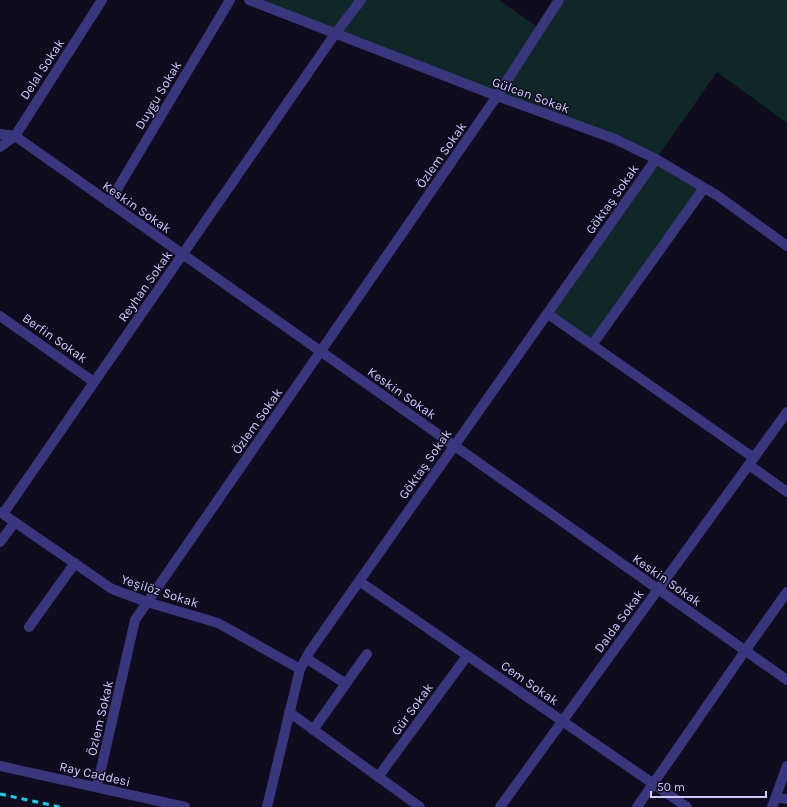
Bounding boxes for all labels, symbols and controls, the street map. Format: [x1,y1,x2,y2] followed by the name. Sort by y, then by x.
[17,36,67,102] street label: Delal Sokak
[132,58,184,132] street label: Duygu Sokak
[490,74,572,116] street label: Gülcan Sokak
[412,119,469,191] street label: Özlem Sokak
[582,161,642,237] street label: Göktaş Sokak
[100,178,174,236] street label: Keskin Sokak
[115,248,175,324] street label: Reyhan Sokak
[20,310,90,366] street label: Berfin Sokak
[365,364,439,422] street label: Keskin Sokak
[228,385,285,457] street label: Özlem Sokak
[395,426,455,502] street label: Göktaş Sokak
[630,551,704,609] street label: Keskin Sokak
[119,571,201,611] street label: Yeşilöz Sokak
[591,587,647,655] street label: Dalda Sokak
[498,658,562,708] street label: Cem Sokak
[83,679,116,757] street label: Özlem Sokak
[388,680,436,738] street label: Gür Sokak
[58,759,132,789] street label: Ray Caddesi
[651,773,766,799] scale bar
[657,780,685,794] text: 50 m

